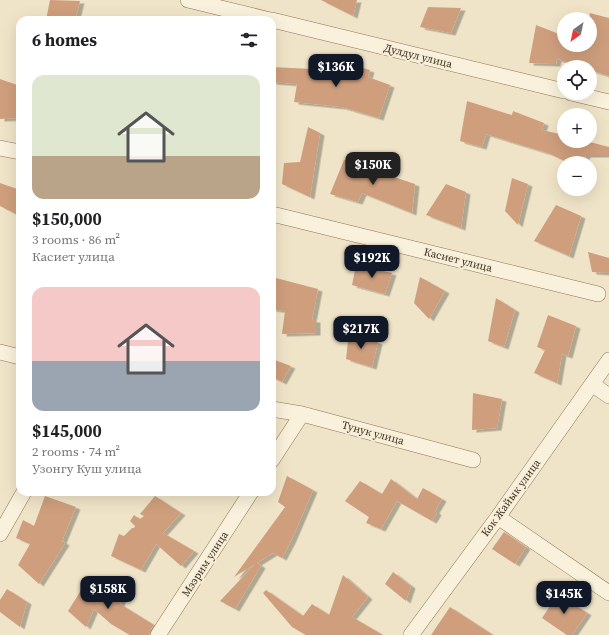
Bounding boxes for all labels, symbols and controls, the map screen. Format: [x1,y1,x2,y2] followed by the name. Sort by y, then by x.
[557,12,597,52] north arrow
[557,12,597,196] map controls
[32,28,97,52] text: 6 homes
[238,29,260,51] icon: filters
[382,40,454,72] street label: Дулдул улица
[308,54,364,88] pin: $136K
[317,58,355,75] text: $136K
[557,60,597,100] button: locate
[110,101,182,173] icon: home
[557,108,597,148] button: +
[345,152,401,186] pin: $150K
[354,156,392,173] text: $150K
[557,156,597,196] button: −
[32,207,102,231] text: $150,000
[32,231,120,248] text: 3 rooms · 86 m²
[422,244,494,276] street label: Касиет улица
[344,245,400,279] pin: $192K
[32,248,115,265] text: Касиет улица
[353,249,391,266] text: $192K
[110,313,182,385] icon: home
[333,316,389,350] pin: $217K
[342,320,380,337] text: $217K
[340,417,406,449] street label: Тунук улица
[32,419,102,443] text: $145,000
[32,443,120,460] text: 2 rooms · 74 m²
[478,456,544,540] street label: Кок Жайык улица
[32,460,142,477] text: Узонгу Куш улица
[178,528,232,600] street label: Мээрим улица
[80,576,136,610] pin: $158K
[89,580,127,597] text: $158K
[536,581,592,615] pin: $145K
[545,585,583,602] text: $145K

